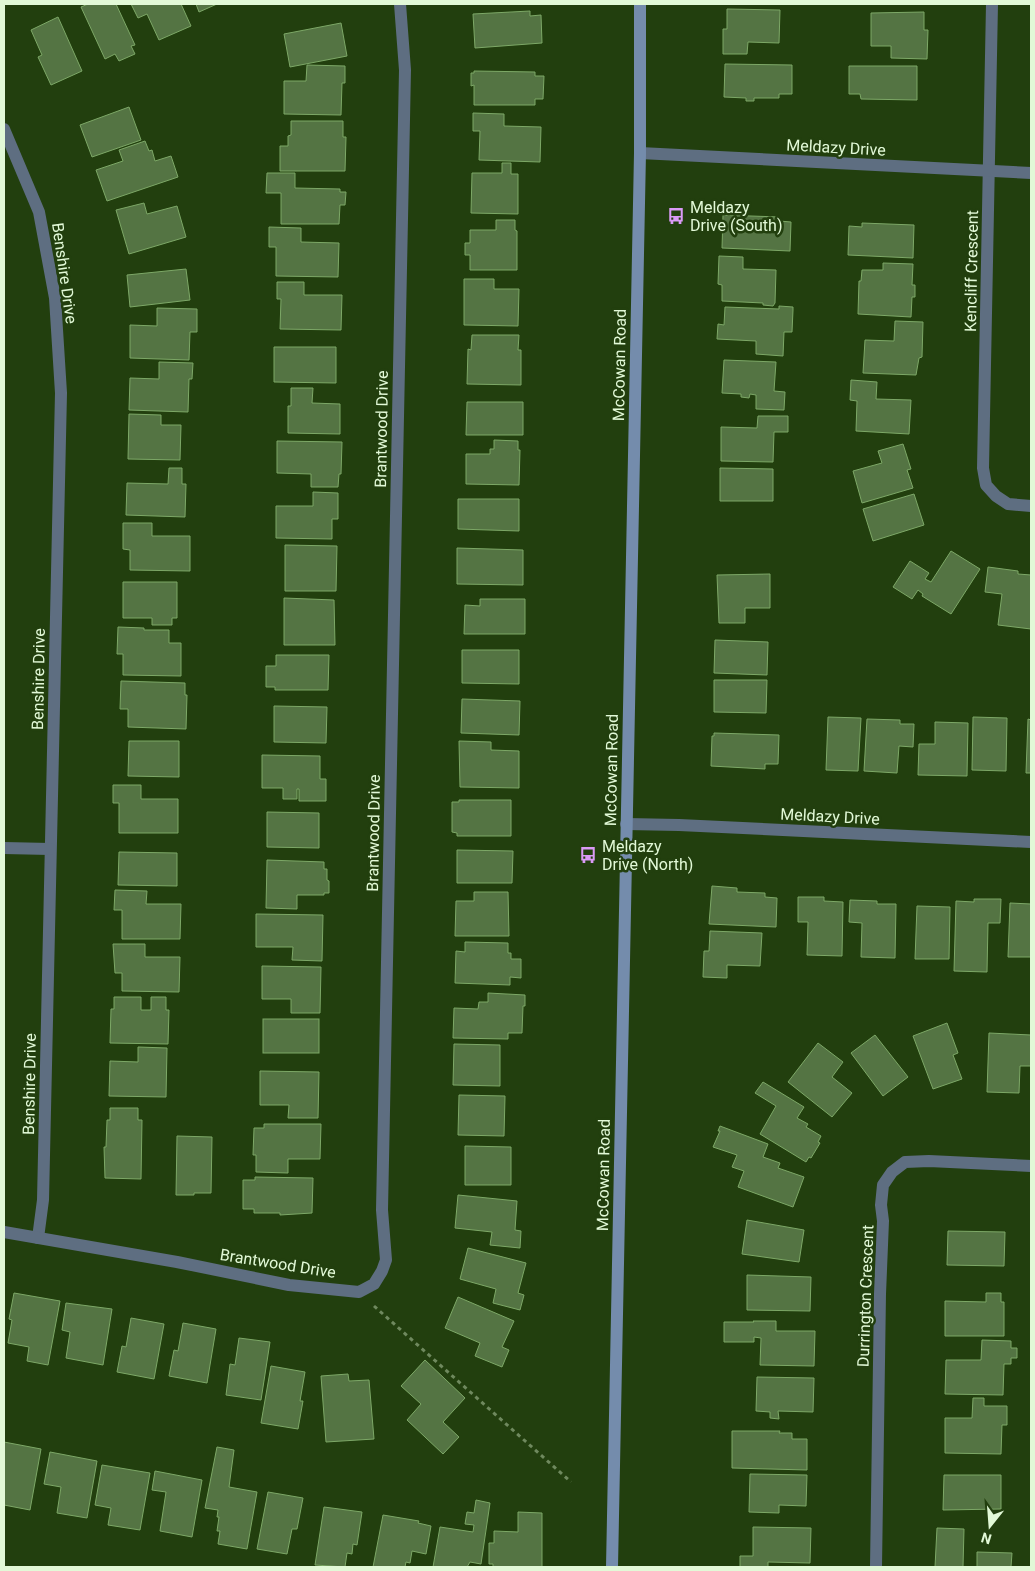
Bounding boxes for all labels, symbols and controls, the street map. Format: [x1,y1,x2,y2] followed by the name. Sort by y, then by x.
[786,135,886,160] street label: Meldazy Drive
[690,198,782,235] place label: Meldazy Drive (South)
[666,206,686,226] bus stop icon: Meldazy Drive (South)
[961,210,982,332] street label: Kencliff Crescent
[48,221,81,325] street label: Benshire Drive
[609,309,630,421] street label: McCowan Road
[371,370,392,488] street label: Brantwood Drive
[28,628,49,730] street label: Benshire Drive
[601,714,622,826] street label: McCowan Road
[363,774,384,892] street label: Brantwood Drive
[780,804,880,829] street label: Meldazy Drive
[602,837,693,874] place label: Meldazy Drive (North)
[578,845,598,865] bus stop icon: Meldazy Drive (North)
[19,1033,40,1135] street label: Benshire Drive
[593,1119,614,1231] street label: McCowan Road
[854,1225,877,1367] street label: Durrington Crescent
[219,1245,337,1282] street label: Brantwood Drive
[965,1501,1015,1551] north arrow
[979,1529,993,1548] text: N

